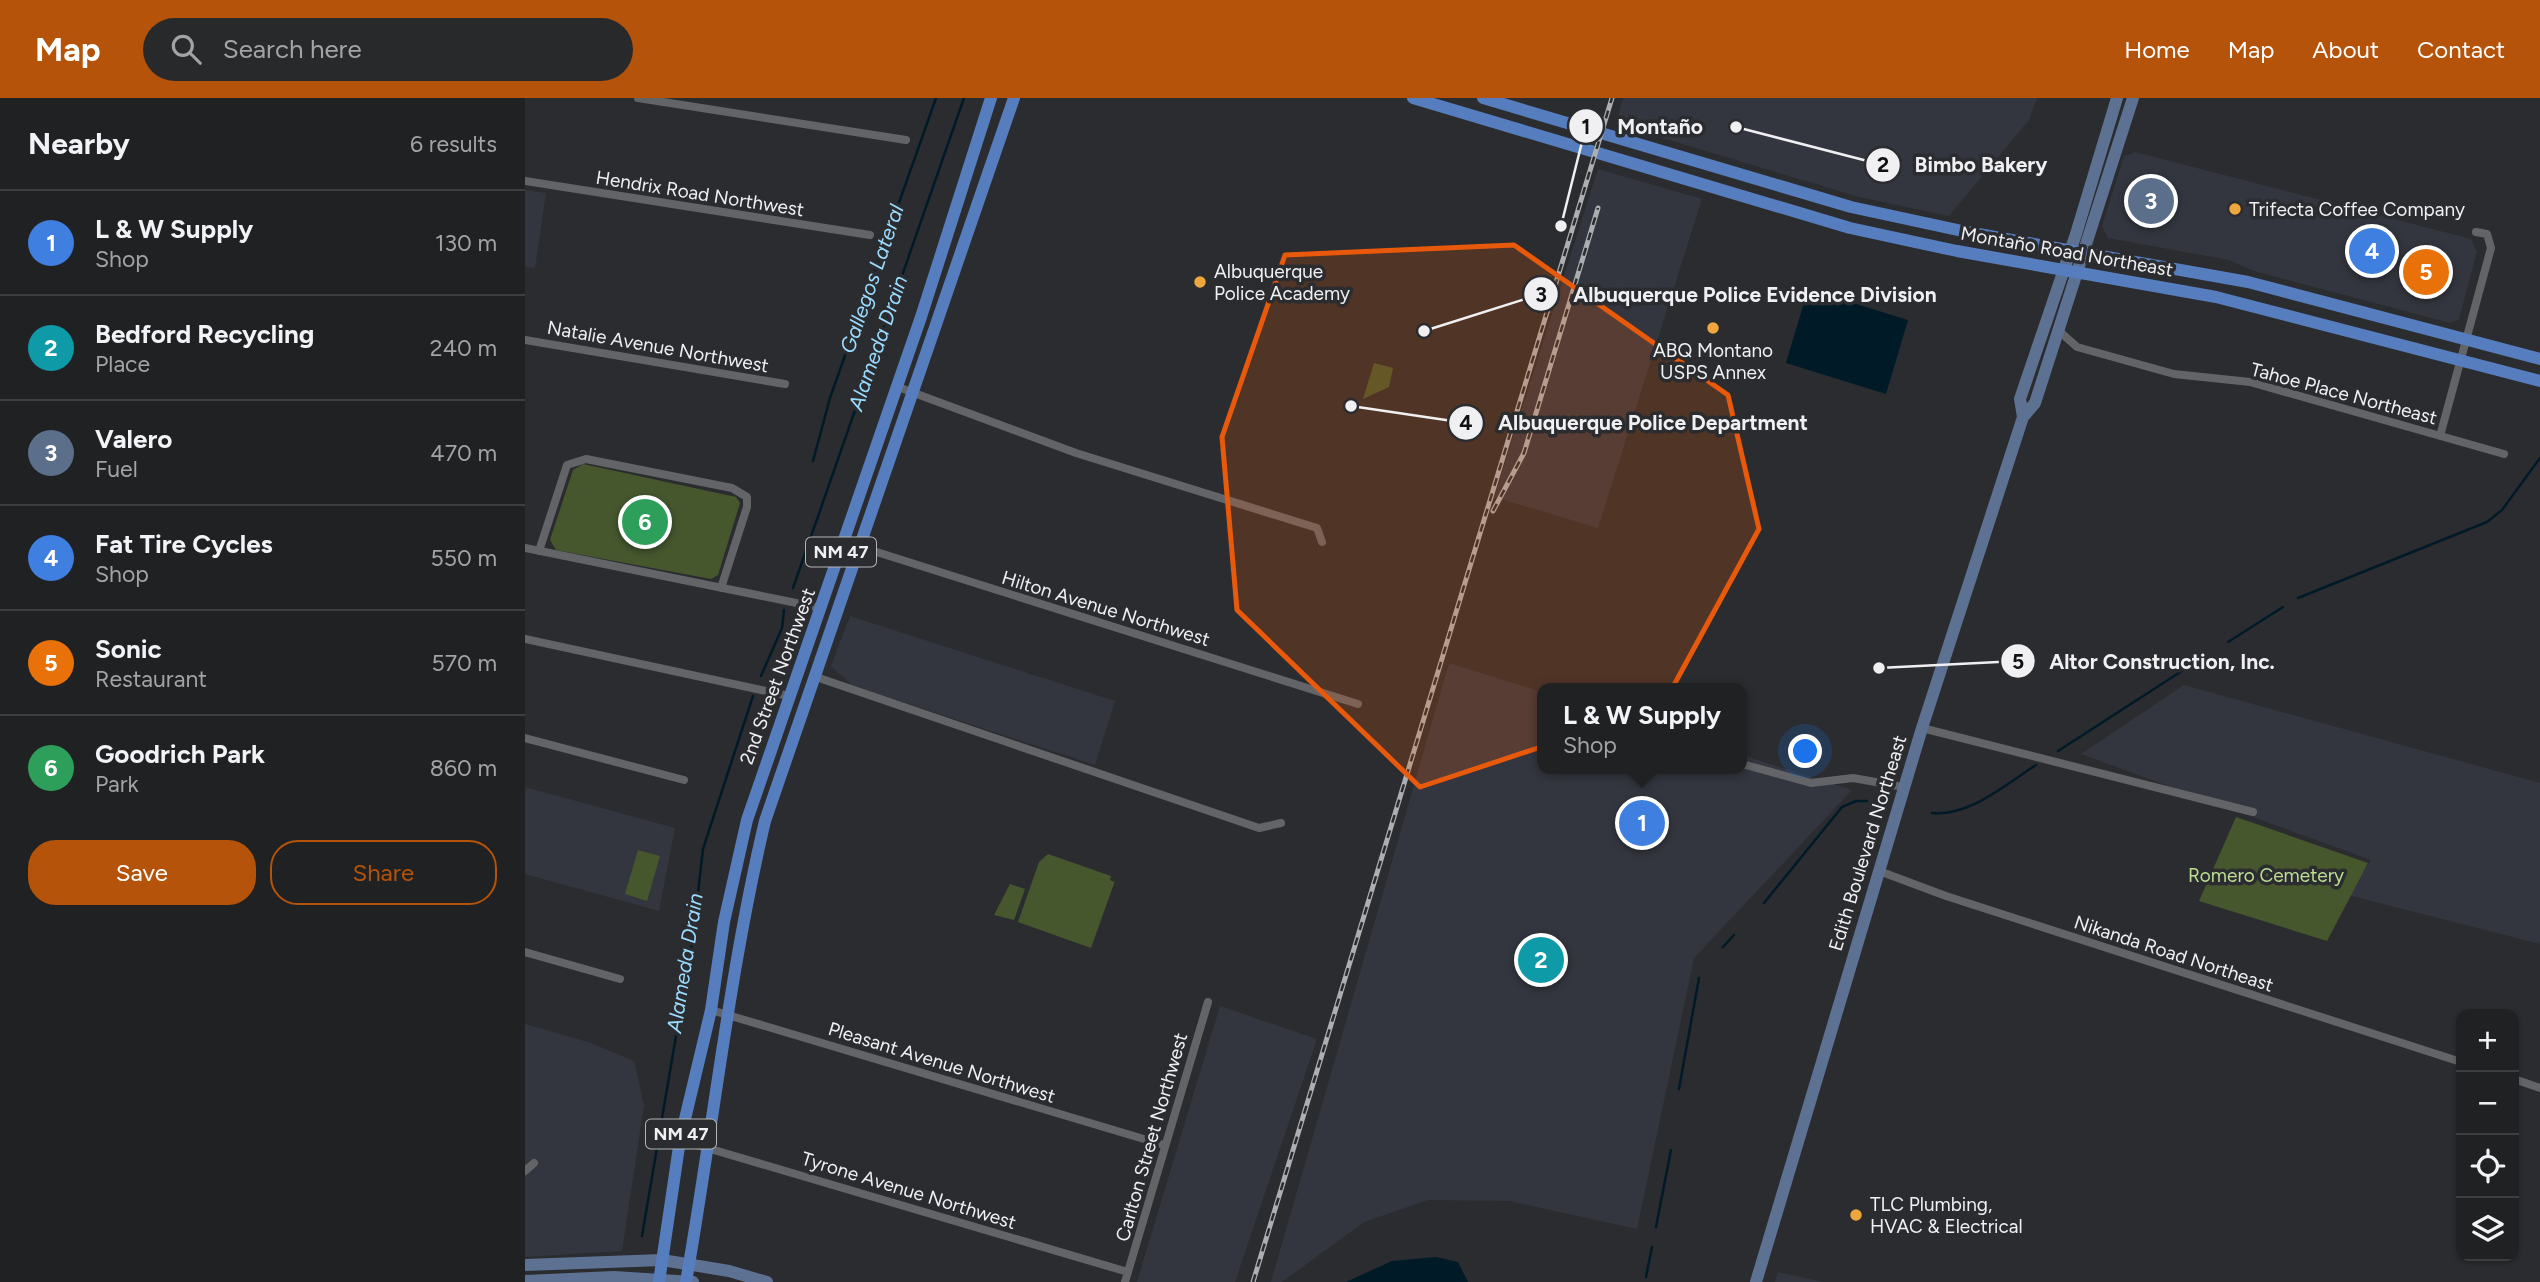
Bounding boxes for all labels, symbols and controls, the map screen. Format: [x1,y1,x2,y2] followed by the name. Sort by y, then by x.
[143,18,633,81] search box
[35,30,101,69] text: Map
[167,30,205,68] icon: search
[223,33,362,65] text: Search here
[2124,35,2190,64] text: Home
[2228,35,2274,64] text: Map
[2312,35,2379,64] text: About
[2417,35,2505,64] text: Contact
[1568,105,1717,147] callout: Montaño
[1582,114,1590,139] text: 1
[1617,114,1703,139] text: Montaño
[28,125,130,162] text: Nearby
[410,130,497,158] text: 6 results
[1866,144,2062,186] callout: Bimbo Bakery
[1877,152,1889,177] text: 2
[1915,152,2048,177] text: Bimbo Bakery
[594,166,806,221] street label: Hendrix Road Northwest
[2128,175,2174,227] pin: 3
[2249,198,2465,221] place label: Trifecta Coffee Company
[834,201,909,356] water label: Gallegos Lateral
[2227,201,2243,217] marker: Trifecta Coffee Company
[95,213,253,245] text: L & W Supply
[1959,221,2175,282] street label: Montaño Road Northeast
[2349,225,2395,277] pin: 4
[46,229,56,257] text: 1
[435,229,497,257] text: 130 m
[95,245,149,273] text: Shop
[2403,246,2449,298] pin: 5
[1214,260,1350,305] place label: Albuquerque Police Academy
[842,272,912,415] water label: Alameda Drain
[1524,273,1950,315] callout: Albuquerque Police Evidence Division
[1192,274,1208,290] marker: Albuquerque Police Academy
[1535,282,1547,307] text: 3
[1573,282,1937,307] text: Albuquerque Police Evidence Division
[545,316,771,377] street label: Natalie Avenue Northwest
[95,318,314,350] text: Bedford Recycling
[1705,320,1721,336] marker: ABQ Montano USPS Annex
[44,334,58,362] text: 2
[430,334,497,362] text: 240 m
[1653,339,1773,384] place label: ABQ Montano USPS Annex
[95,350,150,378] text: Place
[2248,358,2440,429] street label: Tahoe Place Northeast
[1449,402,1822,444] callout: Albuquerque Police Department
[1459,410,1473,435] text: 4
[1498,410,1808,435] text: Albuquerque Police Department
[95,423,172,455] text: Valero
[45,439,57,467] text: 3
[430,439,497,467] text: 470 m
[95,455,138,483] text: Fuel
[622,496,668,548] pin: 6
[95,528,273,560] text: Fat Tire Cycles
[806,538,876,566] road number: NM 47
[44,544,58,572] text: 4
[431,544,497,572] text: 550 m
[95,560,149,588] text: Shop
[999,566,1213,651] street label: Hilton Avenue Northwest
[735,585,820,767] street label: 2nd Street Northwest
[95,633,162,665] text: Sonic
[2000,640,2289,682] callout: Altor Construction, Inc.
[44,649,58,677] text: 5
[431,649,497,677] text: 570 m
[2012,649,2024,674] text: 5
[2049,649,2275,674] text: Altor Construction, Inc.
[95,665,207,693] text: Restaurant
[1537,683,1747,774] popup
[1563,699,1721,731] text: L & W Supply
[1563,731,1617,759] text: Shop
[1824,732,1911,954] street label: Edith Boulevard Northeast
[1788,734,1822,768] your location
[95,738,265,770] text: Goodrich Park
[44,754,58,782] text: 6
[430,754,497,782] text: 860 m
[95,770,139,798] text: Park
[1619,797,1665,849] pin: 1
[28,840,256,905] button: Save
[270,840,497,905] button: Share
[2188,864,2344,887] park label: Romero Cemetery
[661,891,708,1036] water label: Alameda Drain
[2071,910,2277,997] street label: Nikanda Road Northeast
[1518,934,1564,986] pin: 2
[2456,1009,2519,1261] map controls
[2456,1009,2519,1072] button: +
[826,1017,1058,1108] street label: Pleasant Avenue Northwest
[1111,1030,1192,1244] street label: Carlton Street Northwest
[2456,1072,2519,1135] button: −
[646,1119,716,1148] road number: NM 47
[2456,1135,2519,1198] button: locate
[799,1147,1019,1234] street label: Tyrone Avenue Northwest
[1870,1193,2023,1238] place label: TLC Plumbing, HVAC & Electrical
[2456,1198,2519,1261] button: layers
[1848,1207,1864,1223] marker: TLC Plumbing, HVAC & Electrical

